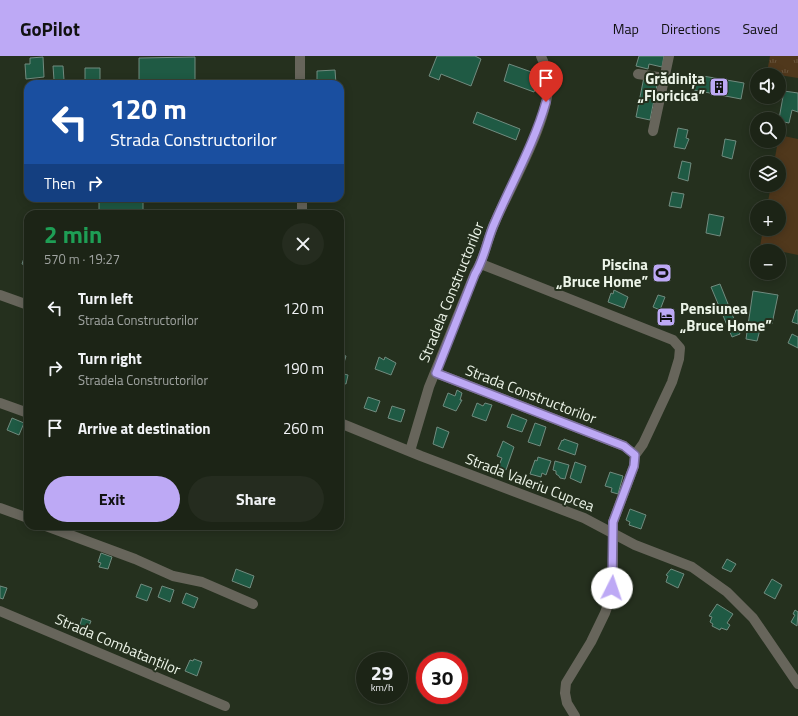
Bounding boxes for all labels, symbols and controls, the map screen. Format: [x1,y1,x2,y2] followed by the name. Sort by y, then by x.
[20,14,80,43] text: GoPilot
[613,18,639,39] text: Map
[661,18,720,39] text: Directions
[742,18,778,39] text: Saved
[529,61,563,102] pin
[535,67,557,89] icon: arrive
[637,67,705,107] place label: Grădinița „Floricica”
[750,68,786,280] map controls
[750,68,786,104] button: sound
[708,76,730,98] building icon: Grădinița „Floricica”
[110,87,187,130] text: 120 m
[44,96,96,148] icon: left
[750,112,786,148] button: search
[110,126,277,153] text: Strada Constructorilor
[750,156,786,192] button: layers
[44,172,76,195] text: Then
[84,172,106,194] icon: right
[750,200,786,236] button: +
[44,216,102,252] text: 2 min
[412,218,490,366] street label: Stradela Constructorilor
[282,223,324,265] button: close
[750,244,786,280] button: −
[44,249,120,269] text: 570 m · 19:27
[555,253,648,293] place label: Piscina „Bruce Home”
[651,262,673,284] sports icon: Piscina „Bruce Home”
[78,287,133,310] text: Turn left
[44,297,66,319] icon: left
[283,297,324,320] text: 120 m
[679,297,772,337] place label: Pensiunea „Bruce Home”
[655,306,677,328] hotel icon: Pensiunea „Bruce Home”
[78,310,198,330] text: Strada Constructorilor
[78,347,142,370] text: Turn right
[44,357,66,379] icon: right
[283,357,324,380] text: 190 m
[462,358,600,430] street label: Strada Constructorilor
[78,370,208,390] text: Stradela Constructorilor
[44,417,66,439] icon: arrive
[78,417,211,440] text: Arrive at destination
[283,417,324,440] text: 260 m
[462,447,598,517] street label: Strada Valeriu Cupcea
[44,476,180,522] button: Exit
[188,476,324,522] button: Share
[591,567,633,609] position arrow
[52,607,184,681] street label: Strada Combatanților
[416,652,468,704] speed limit sign: 30
[371,657,393,688] text: 29
[371,680,393,695] text: km/h

